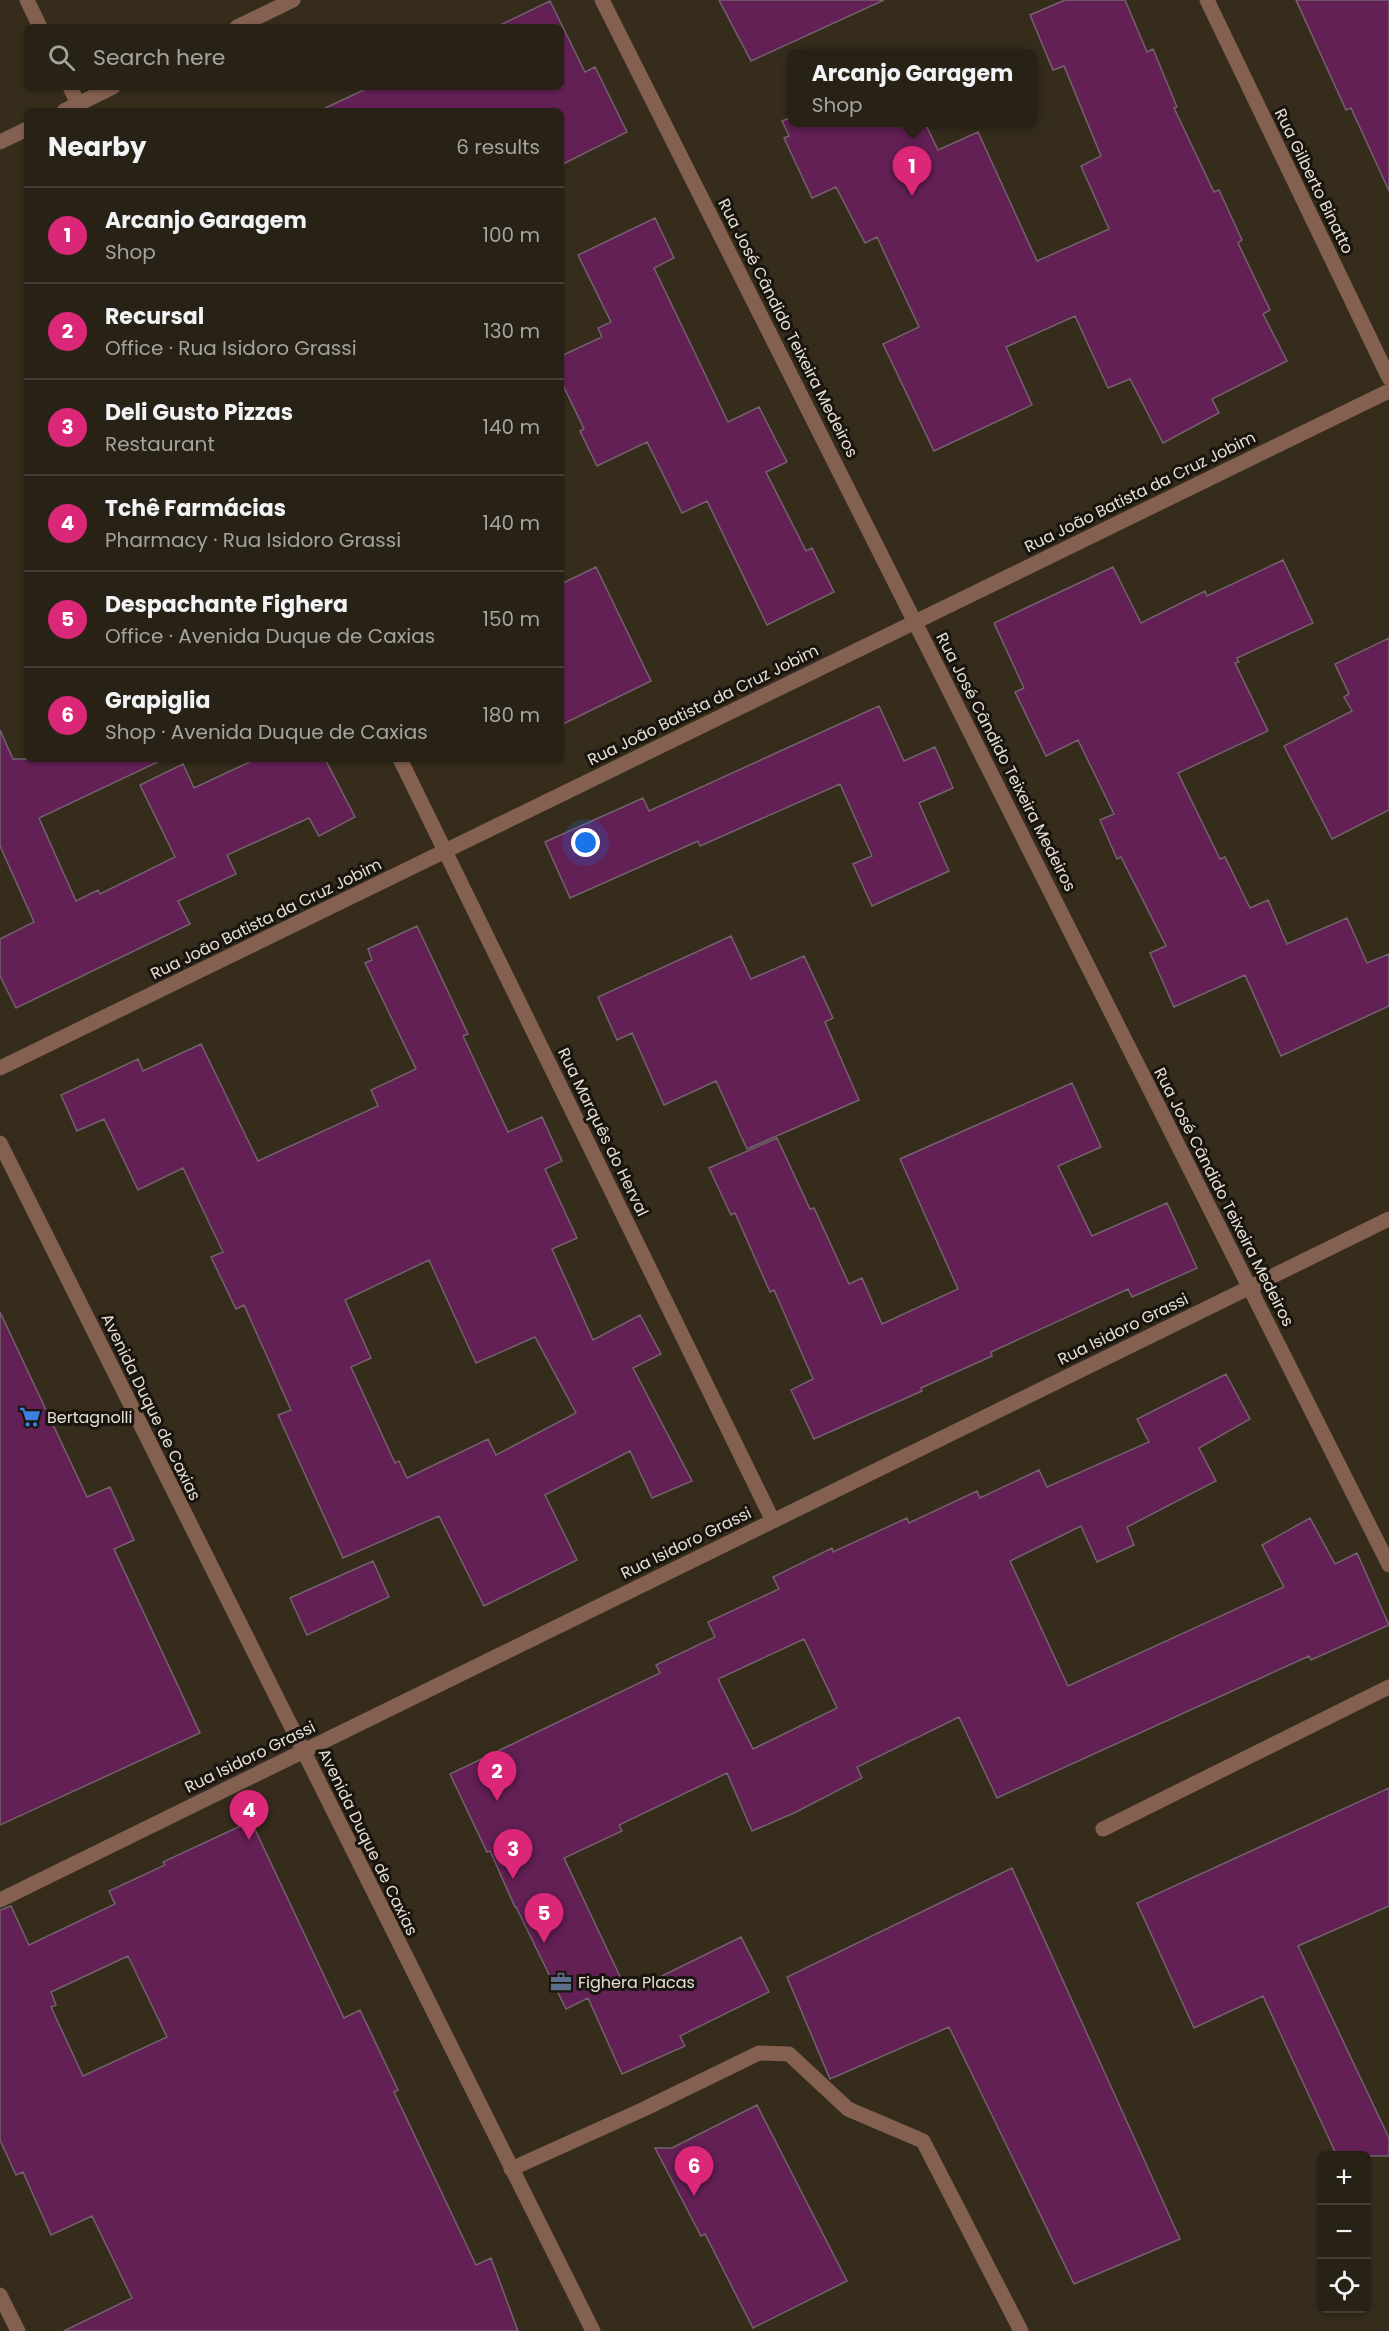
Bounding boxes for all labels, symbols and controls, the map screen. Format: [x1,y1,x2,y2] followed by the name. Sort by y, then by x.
[24,24,564,90] search box
[45,41,78,74] icon: search
[93,42,226,73] text: Search here
[788,49,1037,127] popup
[812,58,1013,89] text: Arcanjo Garagem
[812,91,863,119] text: Shop
[1269,104,1359,258] street label: Rua Gilberto Binatto
[48,129,146,165] text: Nearby
[456,133,540,161] text: 6 results
[892,146,932,196] pin: 1
[712,195,864,461] street label: Rua José Cândido Teixeira Medeiros
[105,205,307,236] text: Arcanjo Garagem
[64,221,71,249] text: 1
[483,221,540,249] text: 100 m
[105,238,156,266] text: Shop
[105,301,204,332] text: Recursal
[62,317,73,345] text: 2
[483,317,540,345] text: 130 m
[105,334,357,362] text: Office · Rua Isidoro Grassi
[105,397,293,428] text: Deli Gusto Pizzas
[61,413,74,441] text: 3
[483,413,540,441] text: 140 m
[1020,426,1260,558] street label: Rua João Batista da Cruz Jobim
[105,430,215,458] text: Restaurant
[105,493,286,524] text: Tchê Farmácias
[61,509,74,537] text: 4
[483,509,540,537] text: 140 m
[105,526,401,554] text: Pharmacy · Rua Isidoro Grassi
[105,589,348,620] text: Despachante Fighera
[61,605,74,633] text: 5
[483,605,540,633] text: 150 m
[105,622,435,650] text: Office · Avenida Duque de Caxias
[930,629,1082,895] street label: Rua José Cândido Teixeira Medeiros
[583,639,823,771] street label: Rua João Batista da Cruz Jobim
[105,685,210,716] text: Grapiglia
[61,701,74,729] text: 6
[482,701,540,729] text: 180 m
[105,718,428,746] text: Shop · Avenida Duque de Caxias
[571,828,600,857] your location
[146,853,386,985] street label: Rua João Batista da Cruz Jobim
[552,1044,654,1220] street label: Rua Marquês do Herval
[1148,1064,1300,1330] street label: Rua José Cândido Teixeira Medeiros
[1054,1287,1192,1371] street label: Rua Isidoro Grassi
[96,1310,206,1504] street label: Avenida Duque de Caxias
[18,1405,42,1429] supermarket icon: Bertagnolli
[47,1406,132,1429] place label: Bertagnolli
[617,1501,755,1585] street label: Rua Isidoro Grassi
[181,1715,319,1799] street label: Rua Isidoro Grassi
[313,1745,423,1939] street label: Avenida Duque de Caxias
[478,1752,516,1801] pin: 2
[230,1790,268,1840] pin: 4
[494,1830,532,1879] pin: 3
[524,1894,564,1943] pin: 5
[549,1970,573,1994] office icon: Fighera Placas
[578,1971,695,1994] place label: Fighera Placas
[674,2146,714,2196] pin: 6
[1317,2151,1371,2313] map controls
[1317,2151,1371,2205] button: +
[1317,2205,1371,2259] button: −
[1317,2259,1371,2313] button: locate

